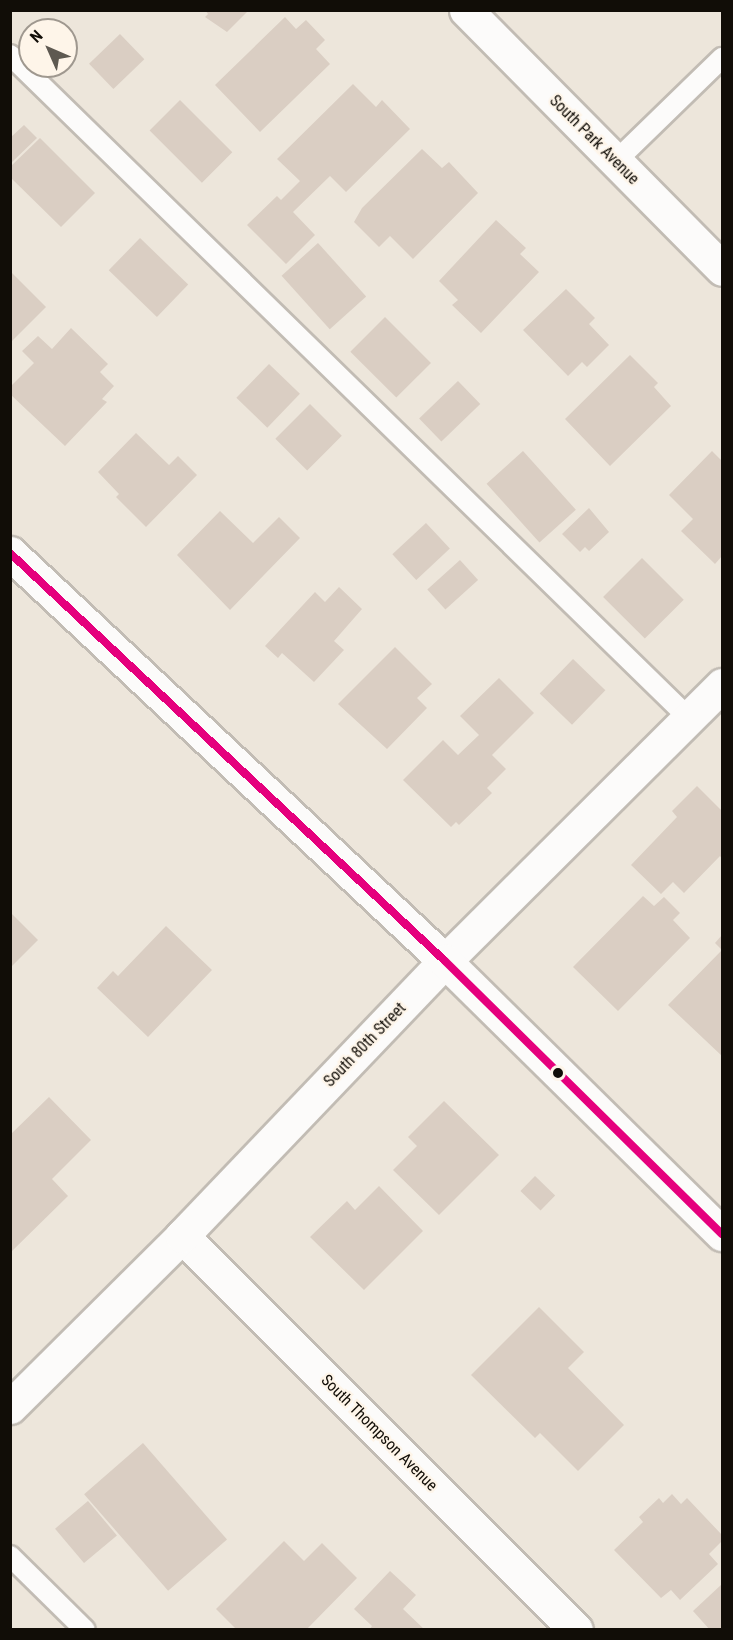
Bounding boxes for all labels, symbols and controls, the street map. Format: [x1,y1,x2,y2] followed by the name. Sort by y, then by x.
[18,18,78,78] north arrow
[26,26,47,47] text: N
[545,91,643,189] street label: South Park Avenue
[320,999,410,1091] street label: South 80th Street
[552,1067,564,1079] unlabelled marker
[317,1371,441,1495] street label: South Thompson Avenue

